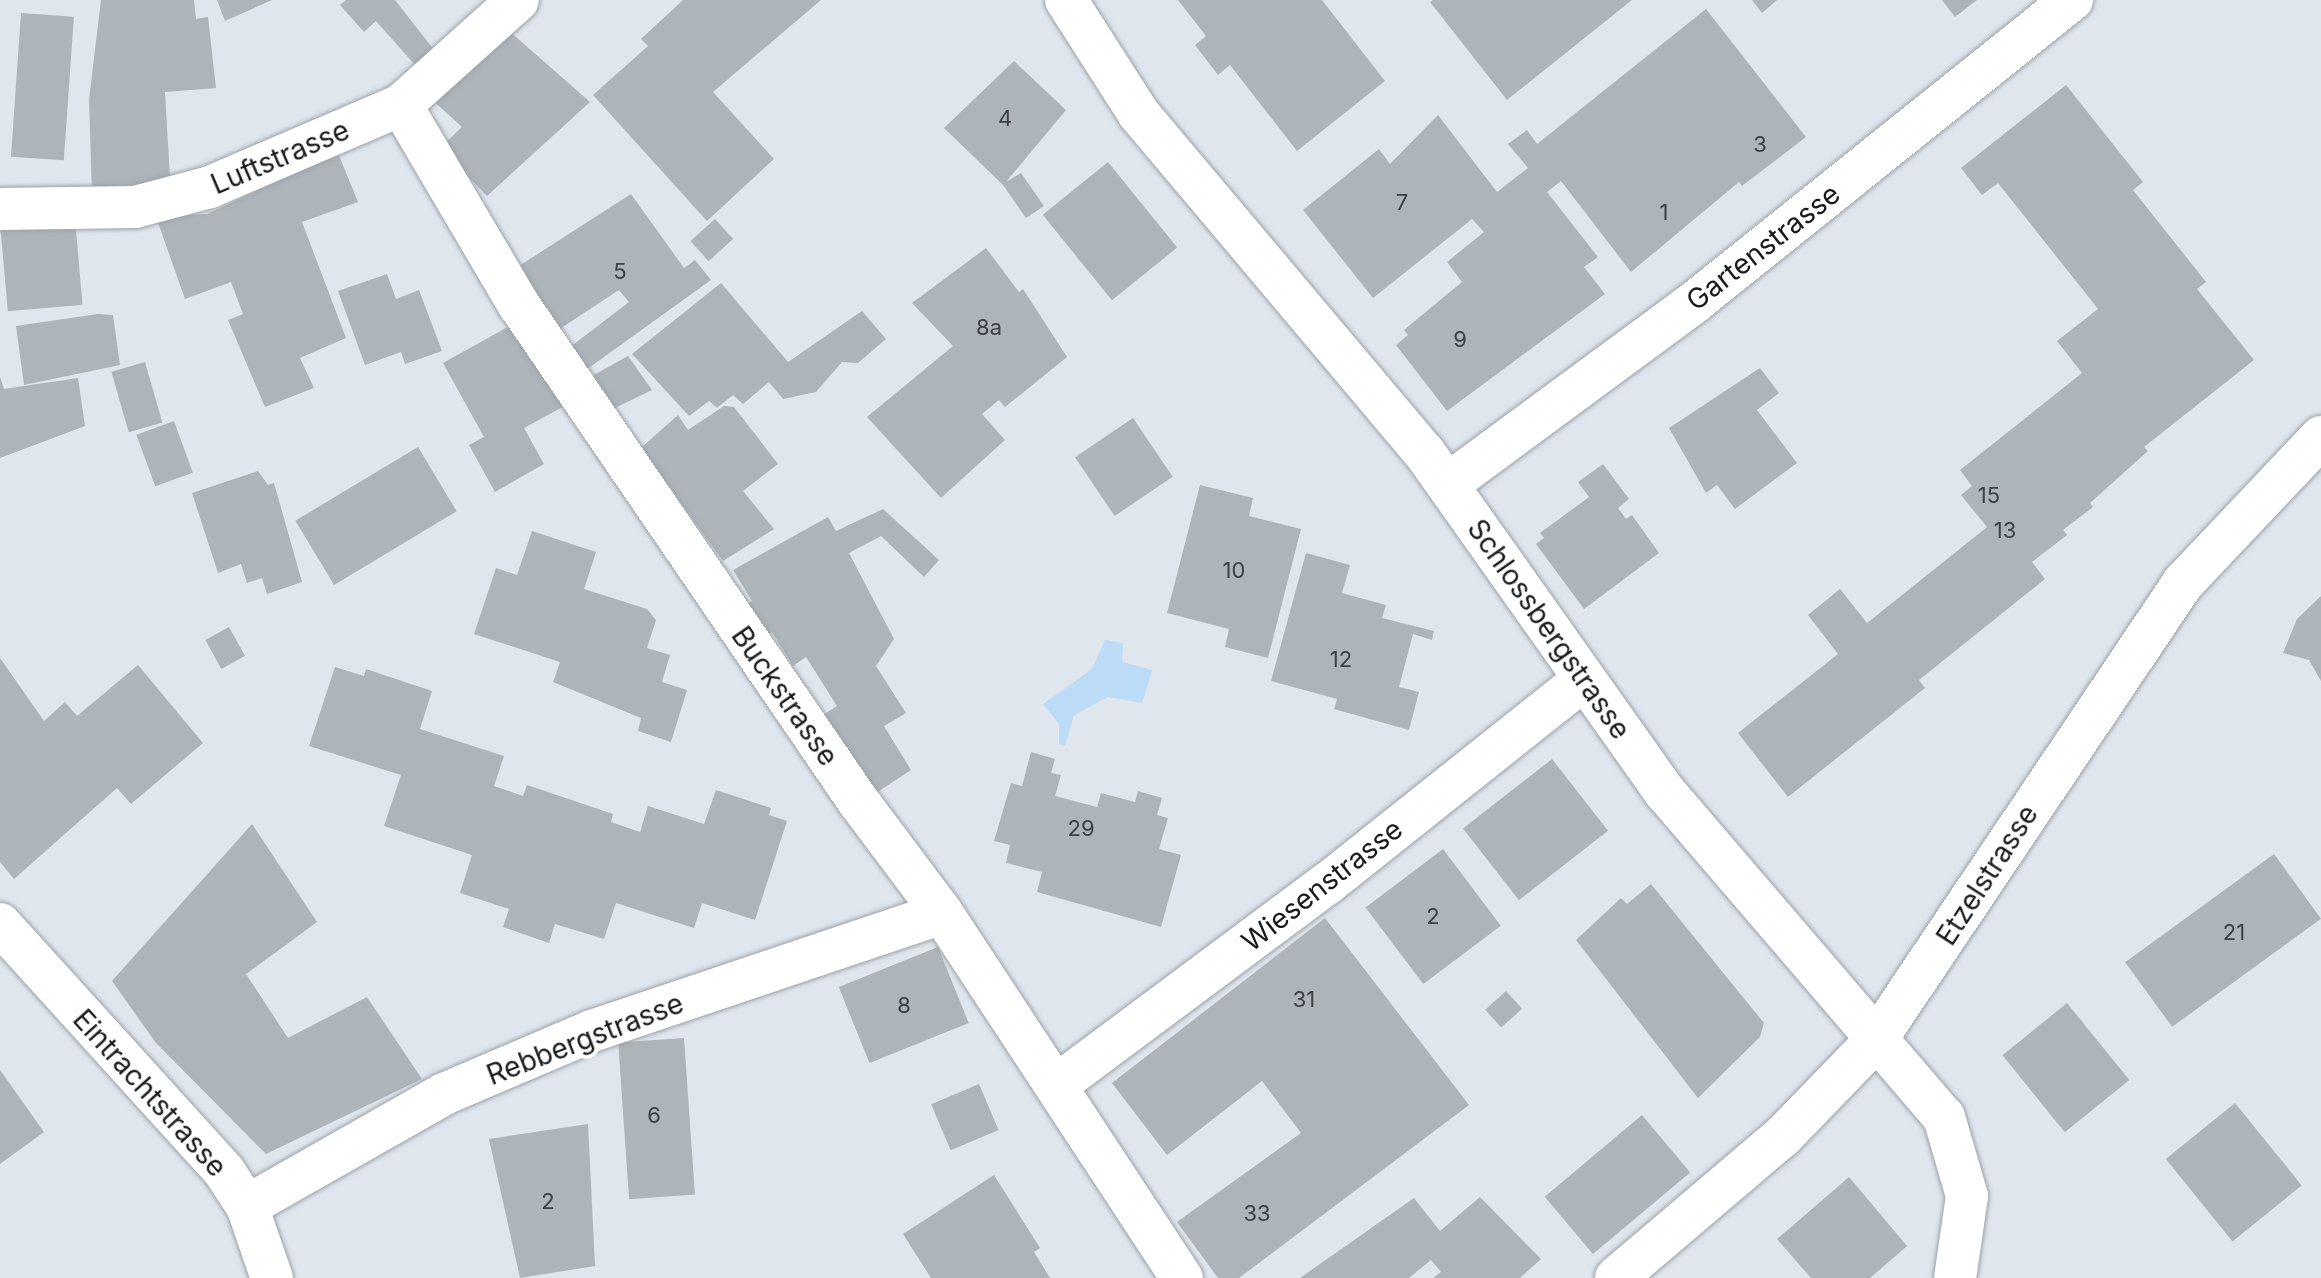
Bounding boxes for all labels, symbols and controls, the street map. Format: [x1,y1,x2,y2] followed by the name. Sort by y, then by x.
[998,106,1012,132] house number: 4
[206,113,354,201] street label: Luftstrasse
[1753,132,1767,158] house number: 3
[1680,177,1846,317] street label: Gartenstrasse
[1396,190,1408,216] house number: 7
[1660,200,1668,226] house number: 1
[613,259,627,285] house number: 5
[976,315,1002,341] house number: 8a
[1453,327,1467,353] house number: 9
[1978,483,2000,509] house number: 15
[1461,513,1637,745] street label: Schlossbergstrasse
[1994,518,2016,544] house number: 13
[1223,558,1245,584] house number: 10
[725,620,845,772] street label: Buckstrasse
[1330,647,1352,673] house number: 12
[1929,799,2045,951] street label: Etzelstrasse
[1235,812,1409,958] street label: Wiesenstrasse
[1067,816,1095,842] house number: 29
[1426,904,1440,930] house number: 2
[2223,920,2245,946] house number: 21
[482,986,688,1092] street label: Rebbergstrasse
[1293,987,1315,1013] house number: 31
[897,993,911,1019] house number: 8
[66,1003,234,1183] street label: Eintrachtstrasse
[647,1103,661,1129] house number: 6
[541,1189,555,1215] house number: 2
[1243,1201,1271,1227] house number: 33

